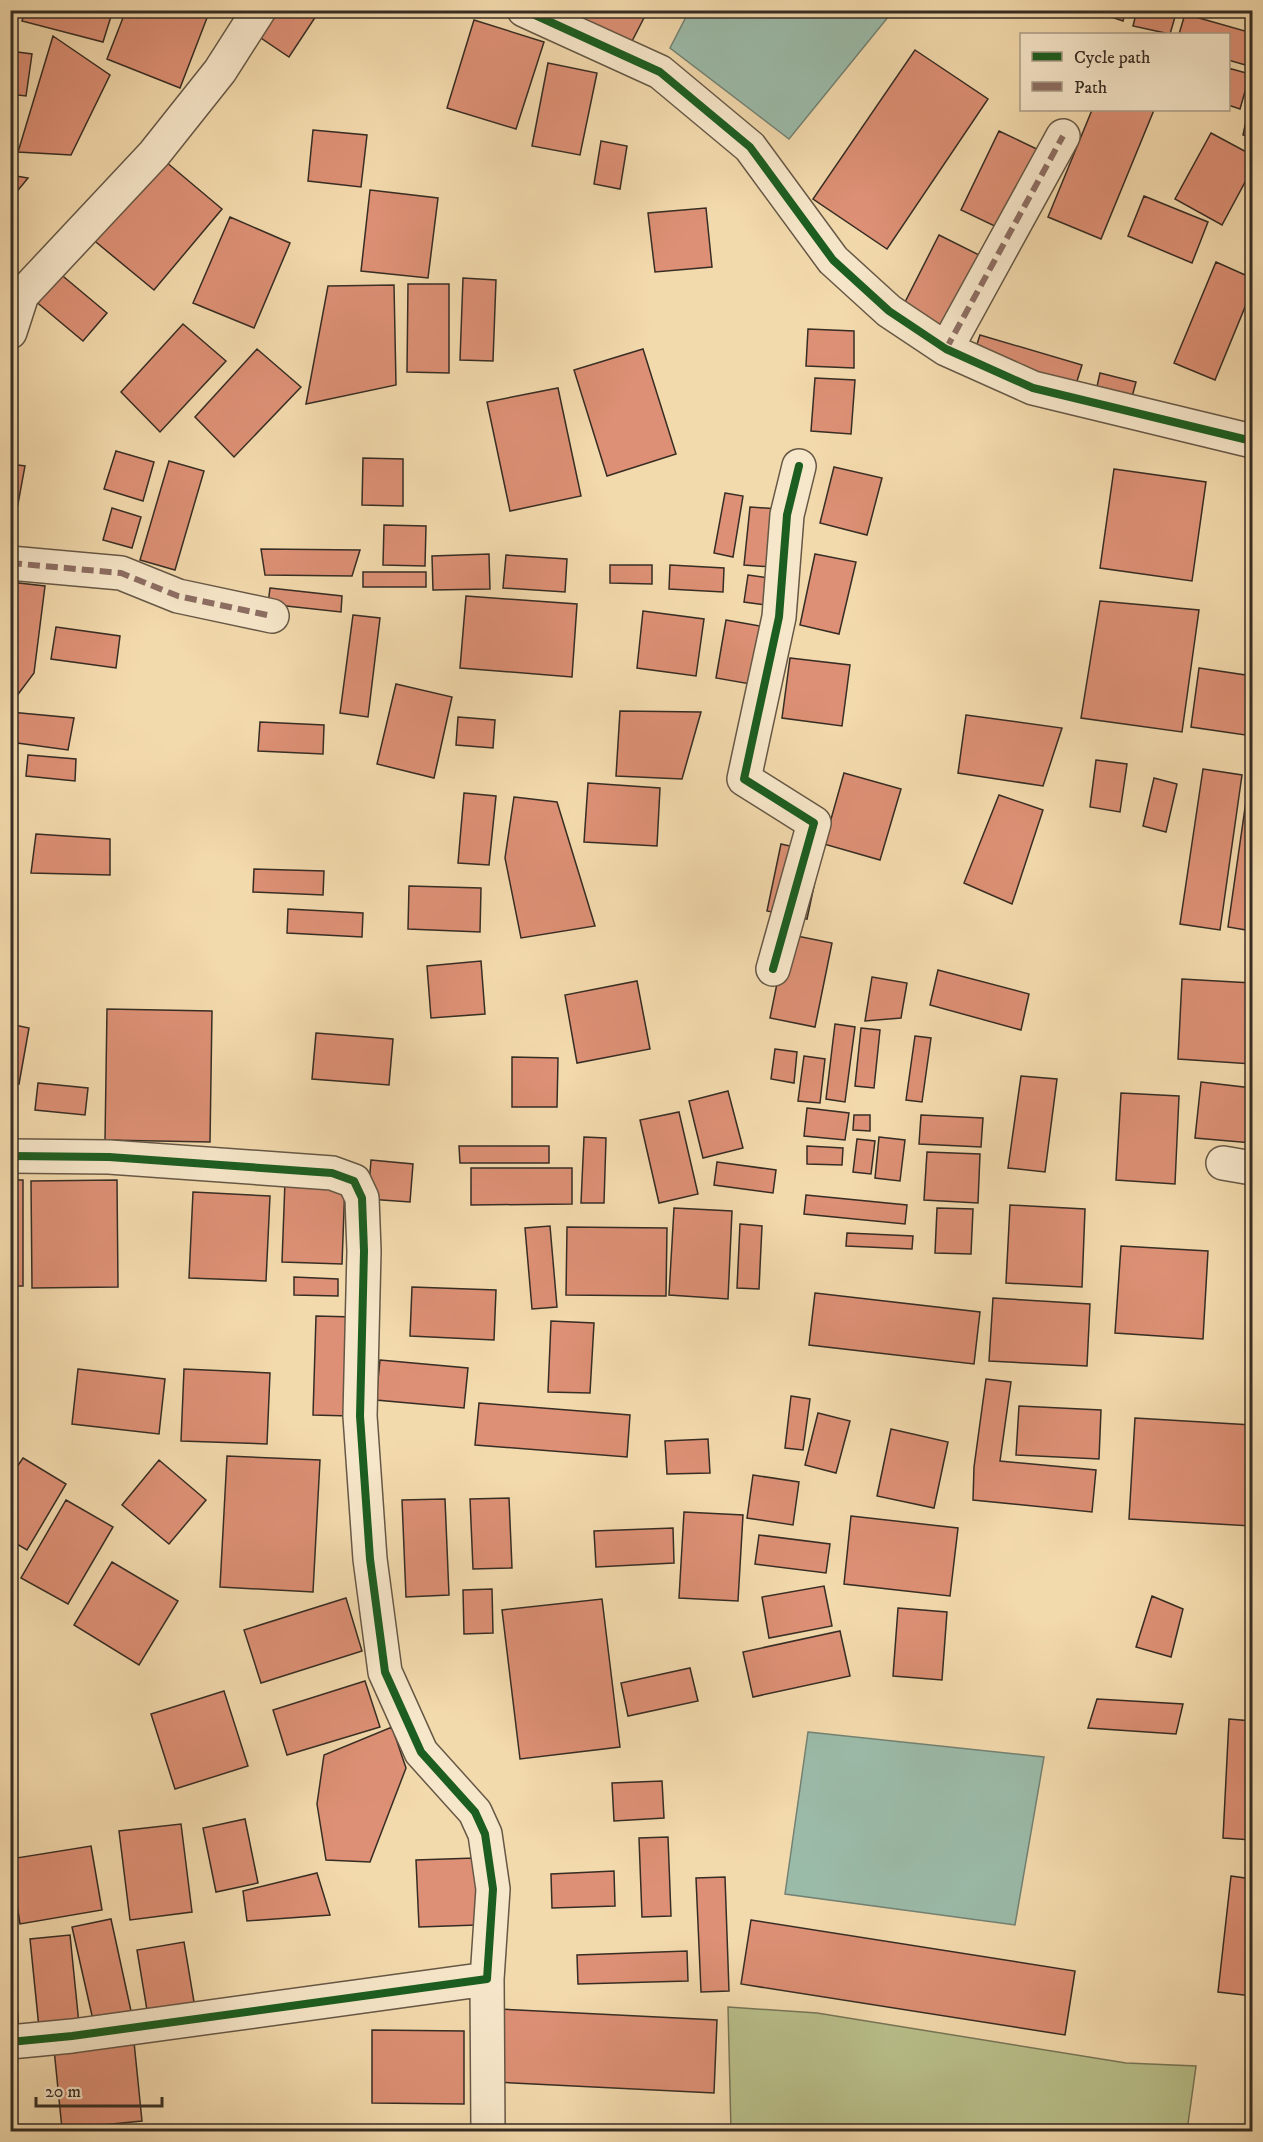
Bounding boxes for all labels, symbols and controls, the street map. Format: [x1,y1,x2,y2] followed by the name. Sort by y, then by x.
[1020,33,1230,111] legend
[1074,47,1151,69] text: Cycle path
[1074,77,1108,99] text: Path
[36,2070,162,2108] scale bar
[45,2081,81,2103] text: 20 m

